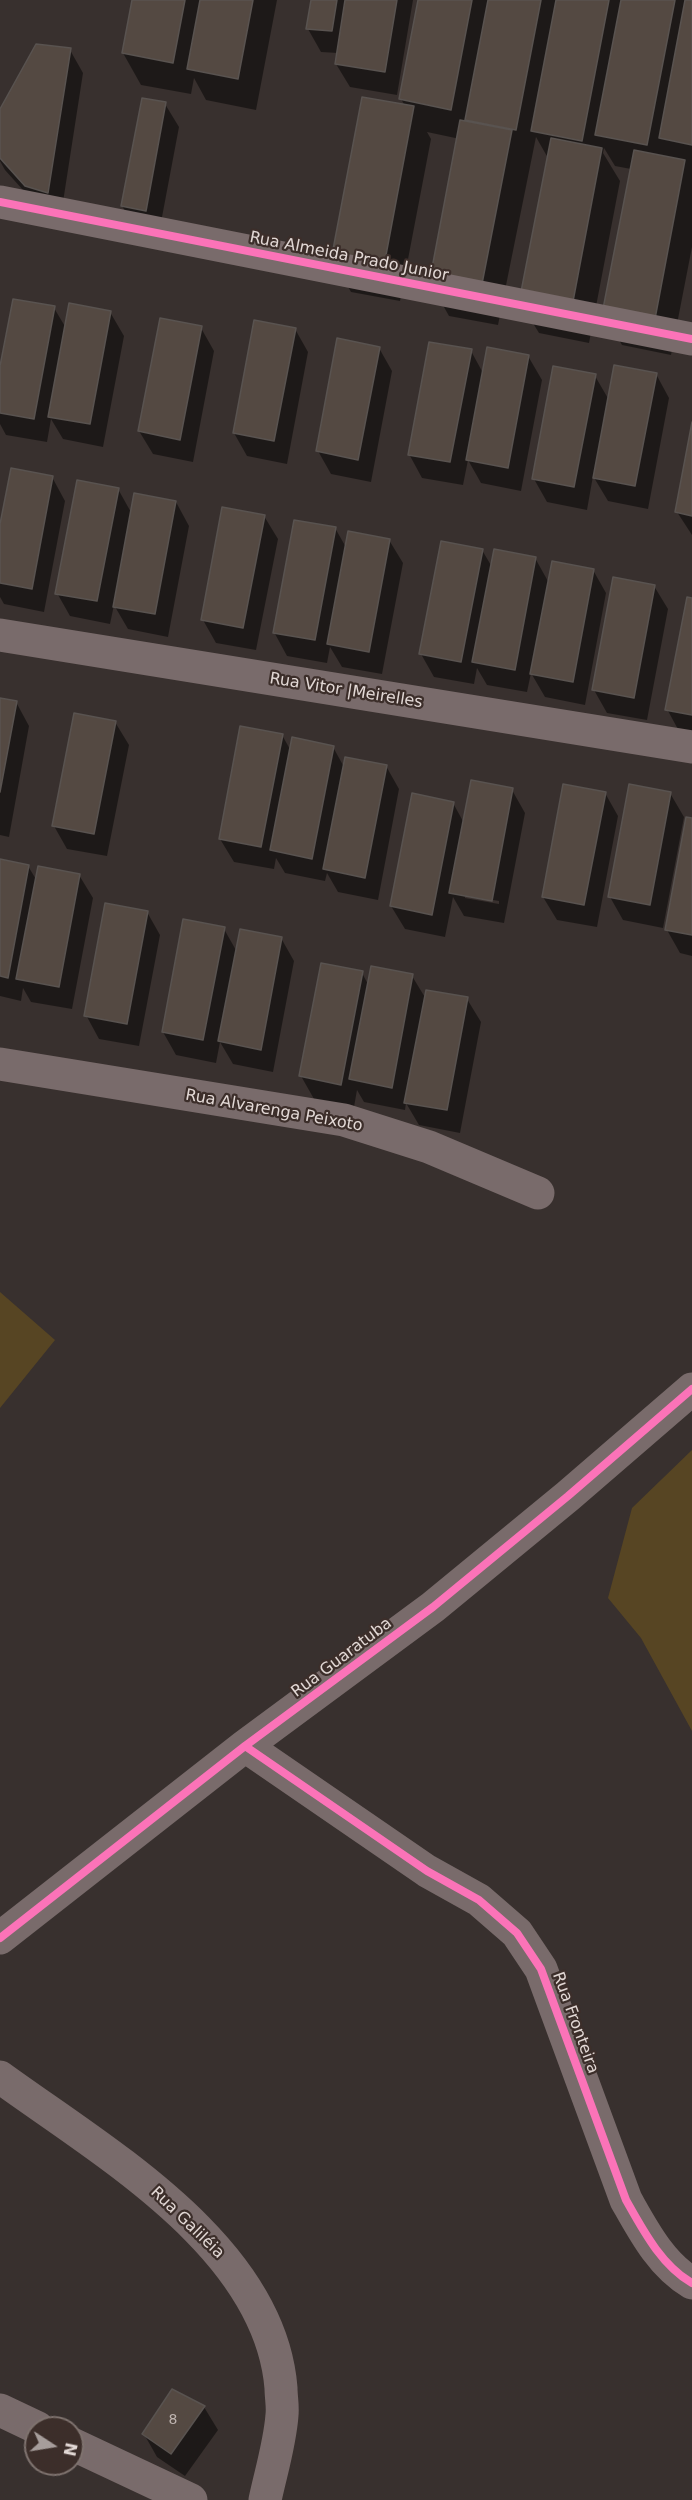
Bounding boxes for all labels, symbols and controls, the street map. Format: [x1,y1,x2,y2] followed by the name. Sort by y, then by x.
[248,228,450,286] street label: Rua Almeida Prado Junior
[268,669,424,713] street label: Rua Vitor |Meirelles
[184,1086,364,1136] street label: Rua Alvarenga Peixoto
[288,1614,396,1702] street label: Rua Guaratuba
[548,1970,602,2076] street label: Rua Fronteira
[146,2183,228,2263] street label: Rua Galiléia
[169,2412,177,2428] house number: 8
[24,2416,84,2476] north arrow
[59,2441,81,2458] text: N

